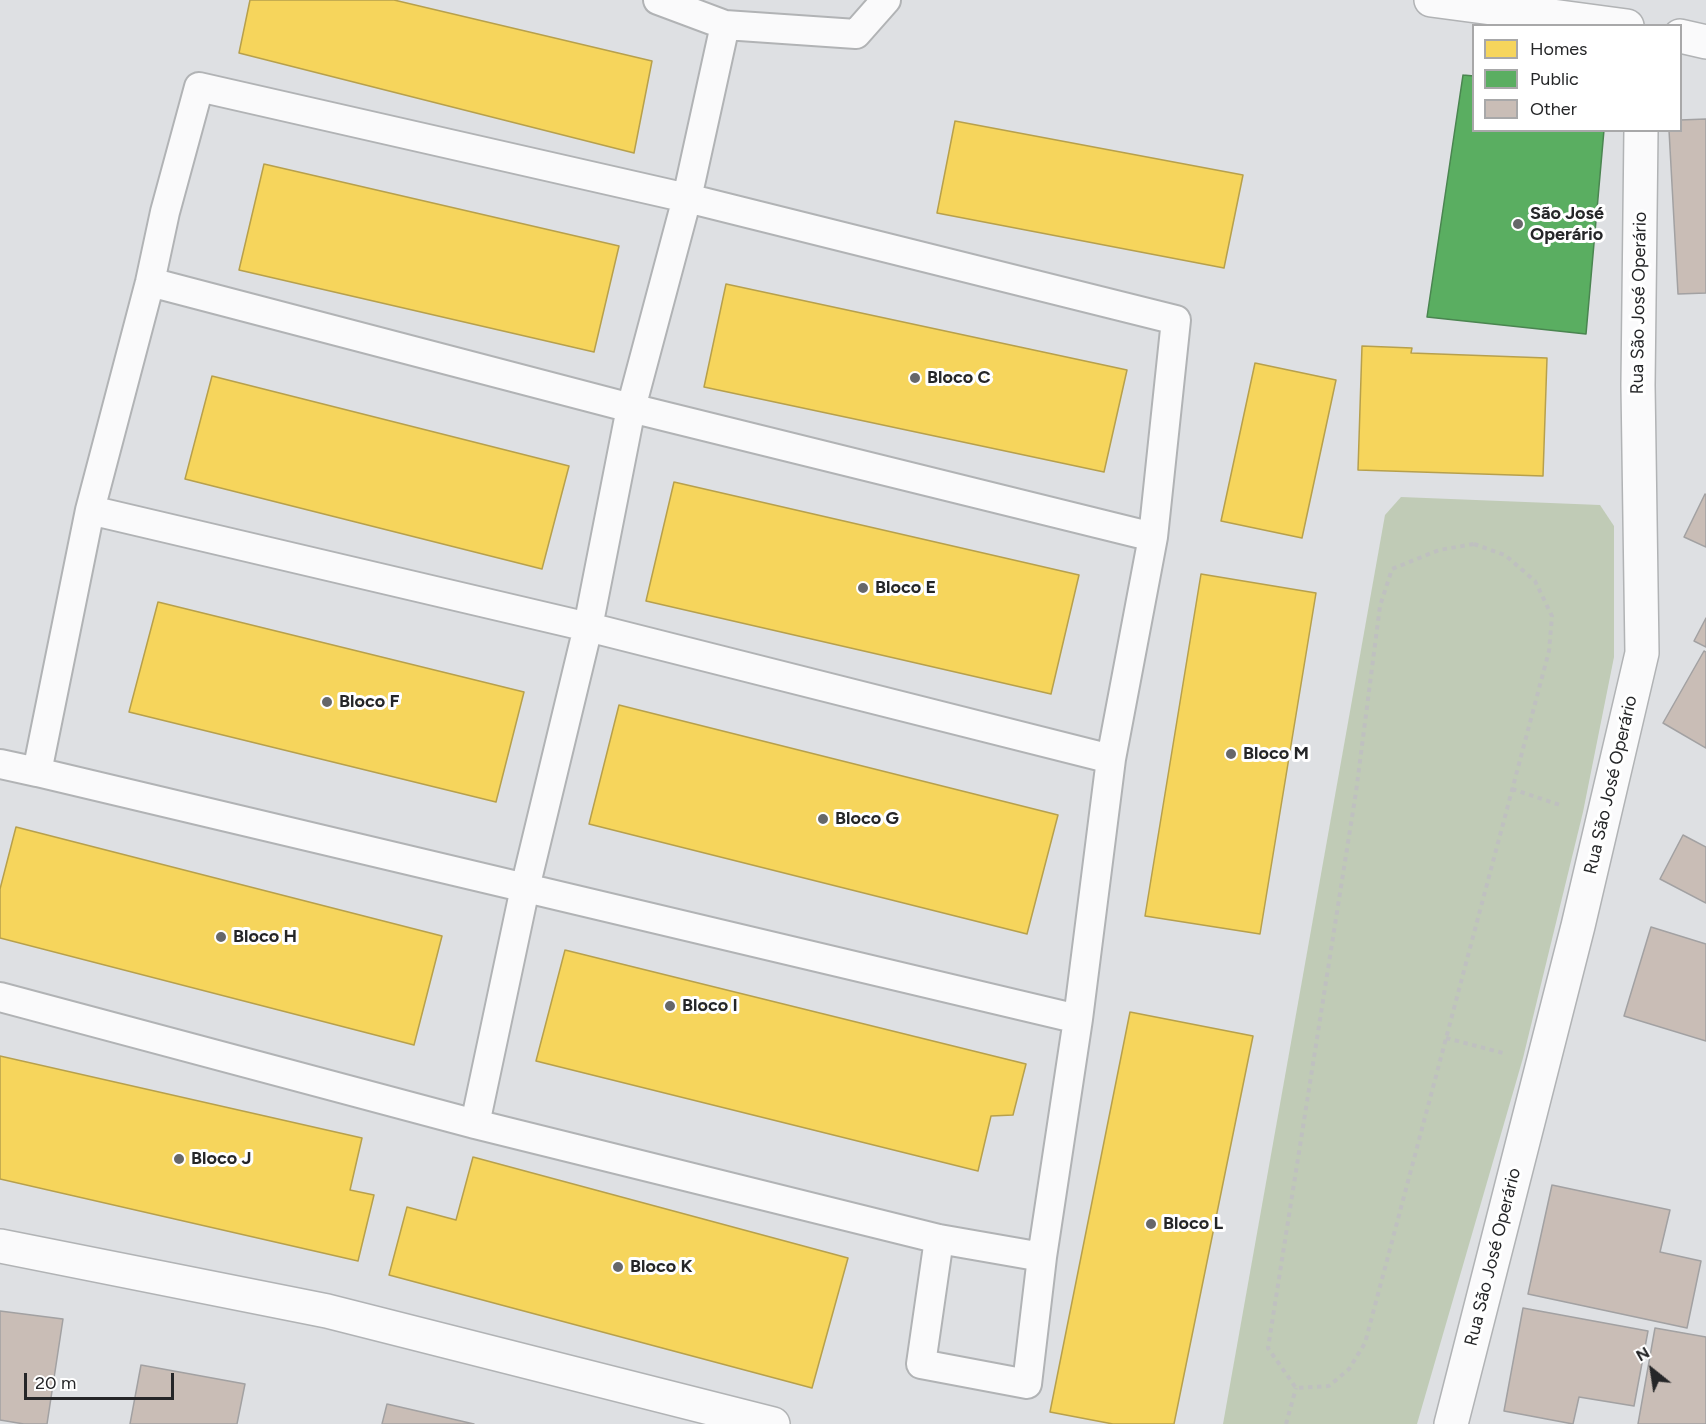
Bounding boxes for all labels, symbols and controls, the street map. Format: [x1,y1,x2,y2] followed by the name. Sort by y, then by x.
[1472,24,1682,132] legend
[1530,38,1588,60] text: Homes
[1530,68,1579,90] text: Public
[1530,98,1577,120] text: Other
[1530,203,1604,246] place label: São José Operário
[1627,211,1651,395] street label: Rua São José Operário
[1511,217,1525,231] marker: São José Operário
[927,367,991,389] place label: Bloco C
[908,371,922,385] marker: Bloco C
[875,577,936,599] place label: Bloco E
[856,581,870,595] marker: Bloco E
[339,691,399,713] place label: Bloco F
[1580,694,1642,876] street label: Rua São José Operário
[320,695,334,709] marker: Bloco F
[1243,743,1309,765] place label: Bloco M
[1224,747,1238,761] marker: Bloco M
[835,808,899,830] place label: Bloco G
[816,812,830,826] marker: Bloco G
[233,926,297,948] place label: Bloco H
[214,930,228,944] marker: Bloco H
[682,995,738,1017] place label: Bloco I
[663,999,677,1013] marker: Bloco I
[191,1148,251,1170] place label: Bloco J
[172,1152,186,1166] marker: Bloco J
[1460,1166,1526,1348] street label: Rua São José Operário
[1163,1213,1223,1235] place label: Bloco L
[1144,1217,1158,1231] marker: Bloco L
[630,1256,692,1278] place label: Bloco K
[611,1260,625,1274] marker: Bloco K
[1622,1340,1682,1400] north arrow
[1633,1343,1653,1365] text: N
[27,1361,177,1399] scale bar
[35,1372,76,1394] text: 20 m

